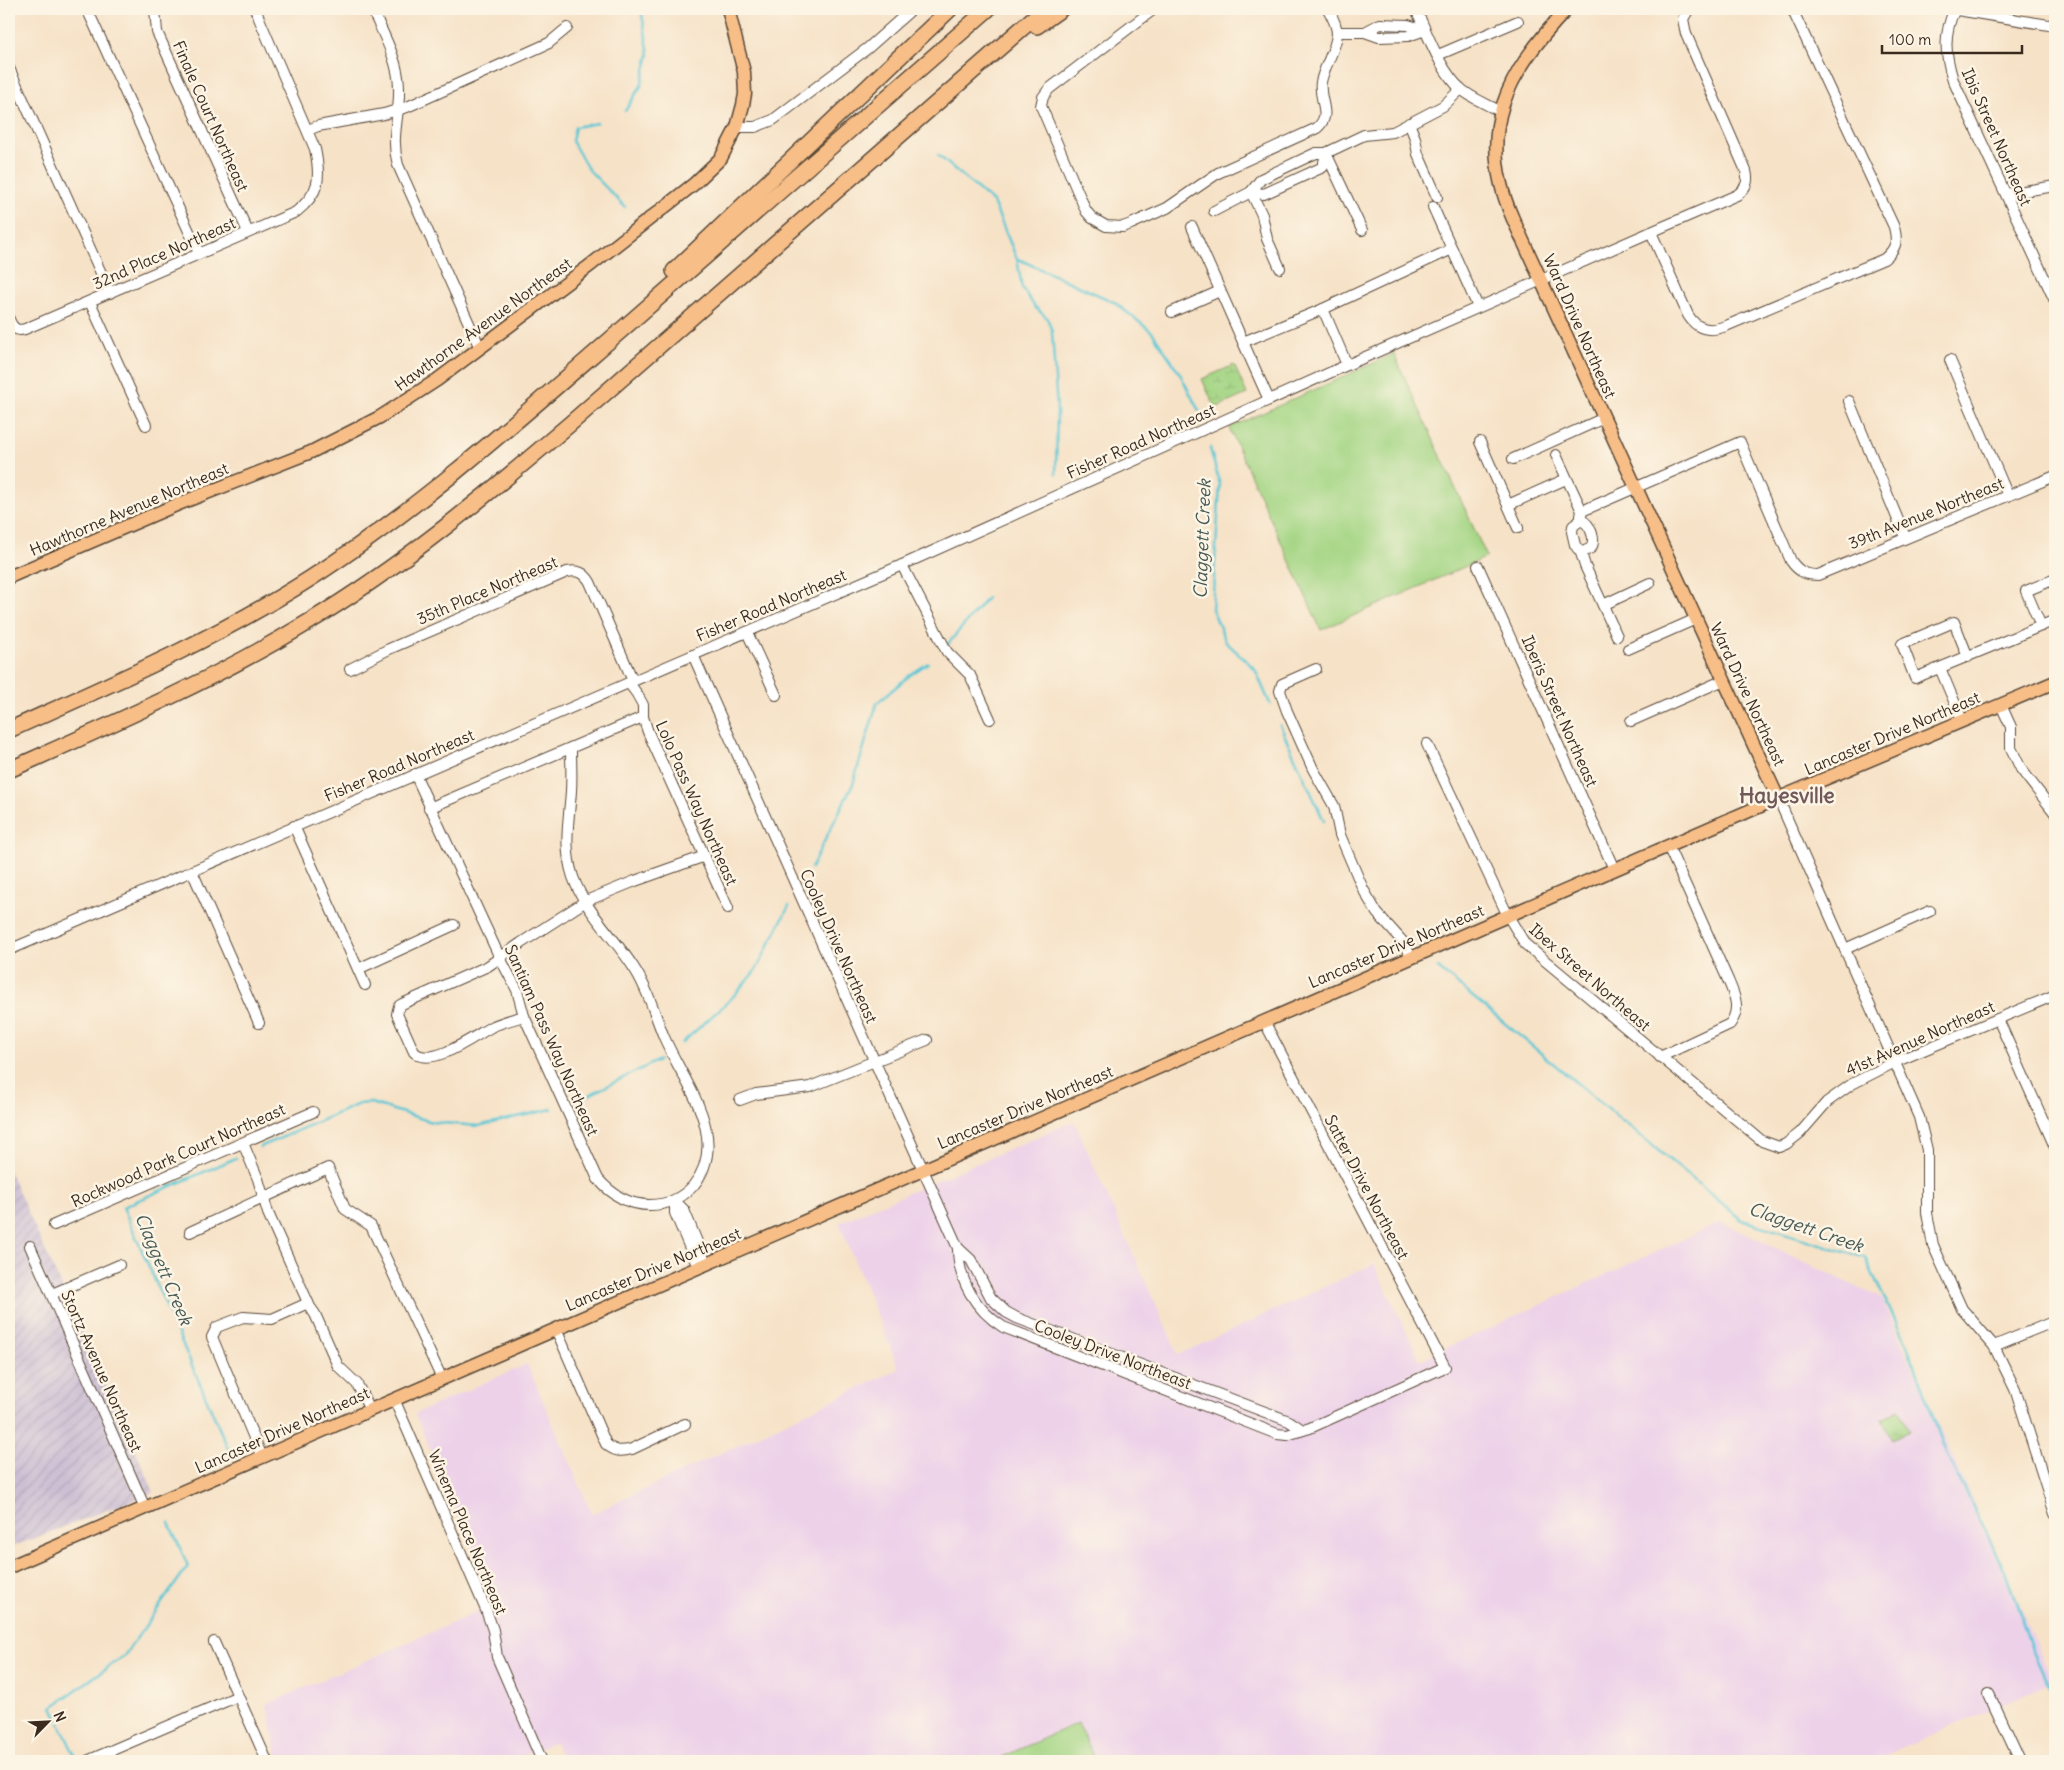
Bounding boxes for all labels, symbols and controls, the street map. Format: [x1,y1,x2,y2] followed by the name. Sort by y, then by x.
[1882,22,2022,54] scale bar
[1889,30,1931,49] text: 100 m
[169,37,254,195] street label: Finale Court Northeast
[1958,65,2037,209] street label: Ibis Street Northeast
[89,212,239,294] street label: 32nd Place Northeast
[1539,251,1621,402] street label: Ward Drive Northeast
[391,253,576,395] street label: Hawthorne Avenue Northeast
[1063,399,1219,483] street label: Fisher Road Northeast
[27,458,232,560] street label: Hawthorne Avenue Northeast
[1845,472,2007,553] street label: 39th Avenue Northeast
[1188,477,1216,599] water label: Claggett Creek
[414,551,561,629] street label: 35th Place Northeast
[693,564,850,646] street label: Fisher Road Northeast
[1706,619,1790,769] street label: Ward Drive Northeast
[1518,632,1603,790] street label: Iberis Street Northeast
[1801,687,1983,779] street label: Lancaster Drive Northeast
[652,718,743,889] street label: Lolo Pass Way Northeast
[321,724,478,806] street label: Fisher Road Northeast
[1739,782,1835,809] district label: Hayesville
[796,866,882,1027] street label: Cooley Drive Northeast
[1305,900,1487,992] street label: Lancaster Drive Northeast
[1525,919,1655,1035] street label: Ibex Street Northeast
[501,941,604,1139] street label: Santiam Pass Way Northeast
[1842,996,1998,1080] street label: 41st Avenue Northeast
[934,1061,1116,1153] street label: Lancaster Drive Northeast
[68,1098,289,1211] street label: Rockwood Park Court Northeast
[1320,1111,1414,1263] street label: Satter Drive Northeast
[1746,1197,1868,1258] water label: Claggett Creek
[130,1210,199,1330] water label: Claggett Creek
[562,1223,744,1315] street label: Lancaster Drive Northeast
[57,1287,147,1456] street label: Stortz Avenue Northeast
[1032,1315,1195,1393] street label: Cooley Drive Northeast
[192,1382,373,1478] street label: Lancaster Drive Northeast
[424,1447,512,1618] street label: Winema Place Northeast
[22,1698,72,1748] north arrow
[50,1709,70,1725] text: N

